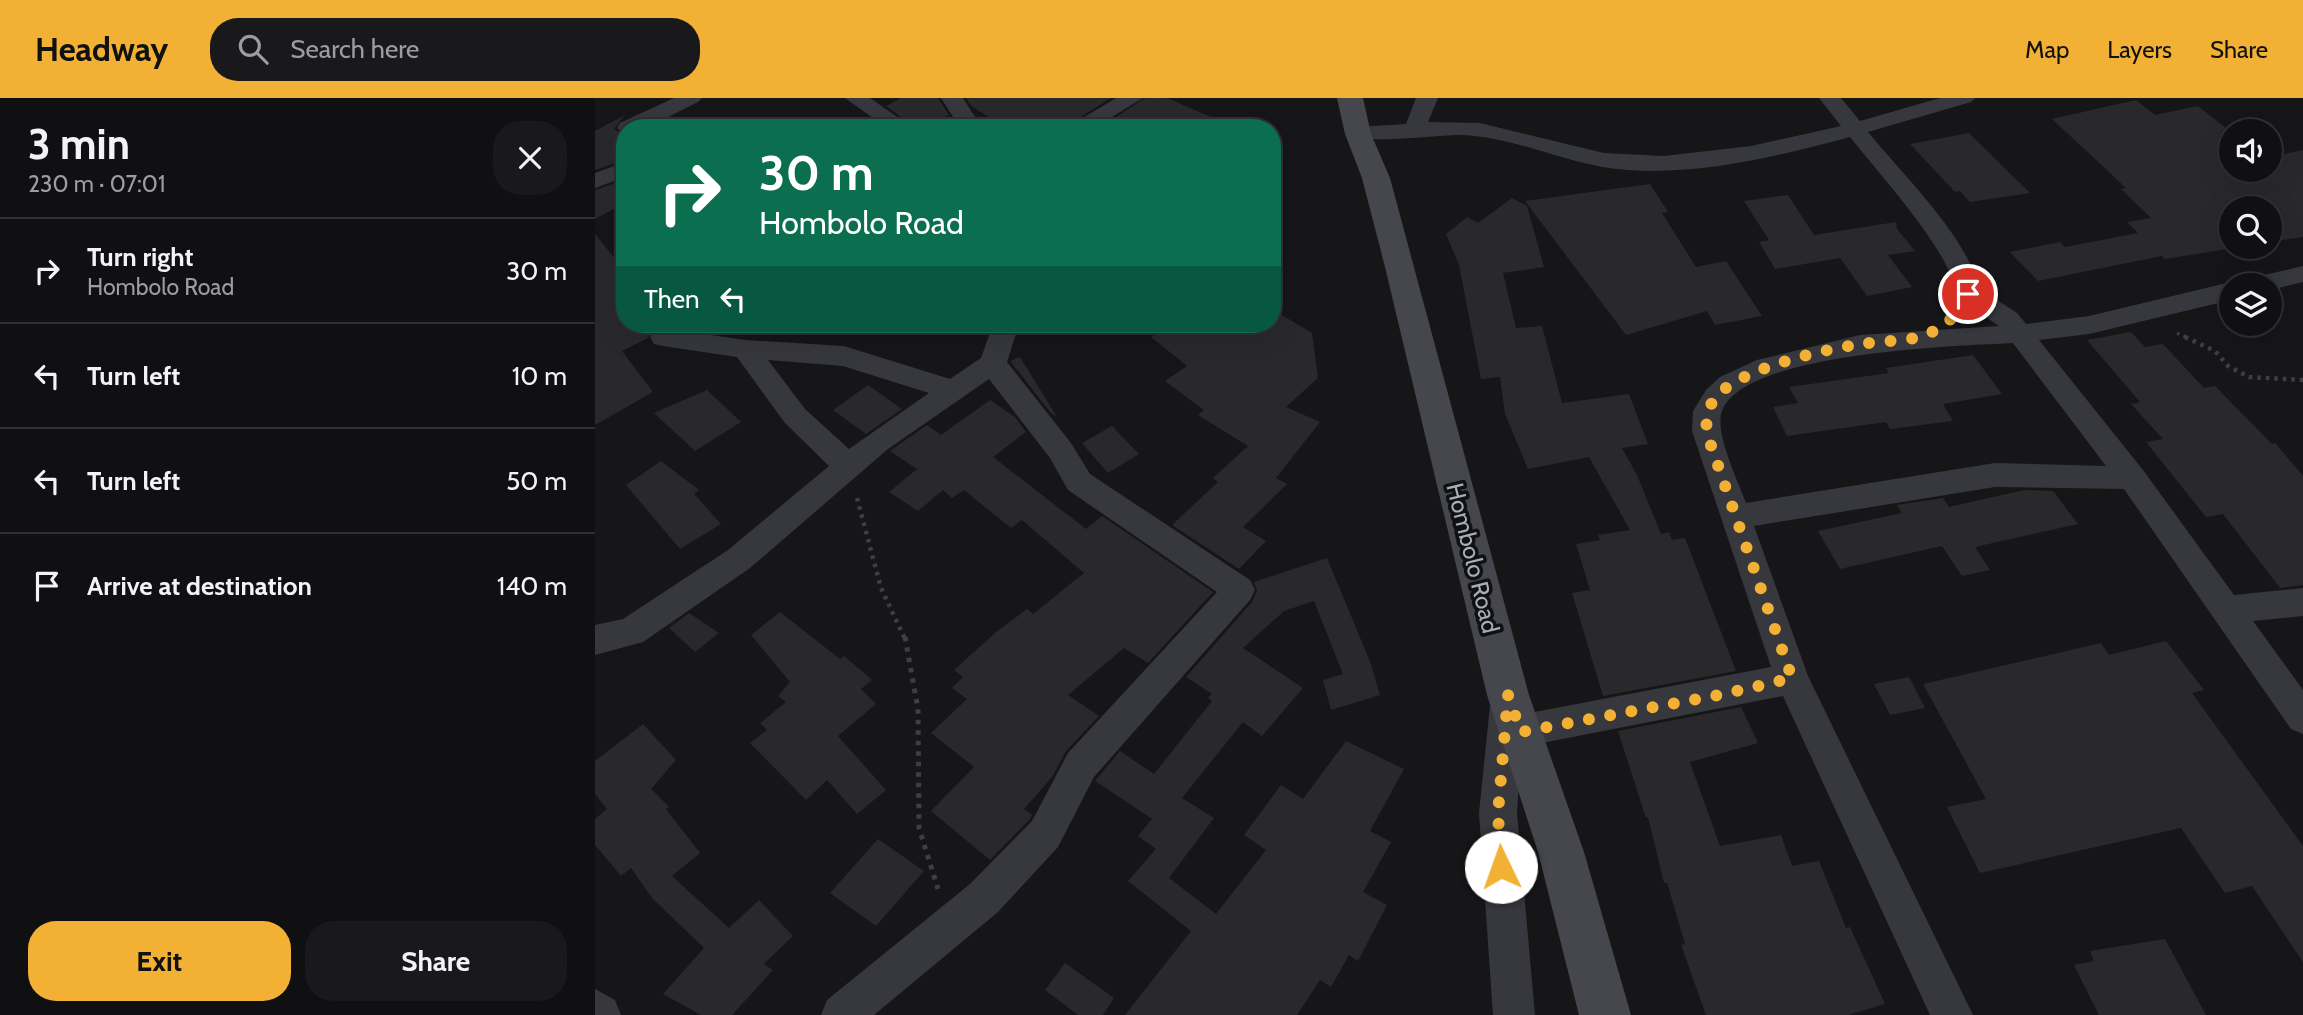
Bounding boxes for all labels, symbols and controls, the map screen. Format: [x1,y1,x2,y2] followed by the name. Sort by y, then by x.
[210,18,700,81] search box
[35,29,168,69] text: Headway
[234,30,272,68] icon: search
[290,33,419,65] text: Search here
[2025,35,2069,64] text: Map
[2107,35,2172,64] text: Layers
[2210,35,2268,64] text: Share
[28,118,130,170] text: 3 min
[2219,119,2282,336] map controls
[2219,119,2282,182] button: sound
[493,121,567,195] button: close
[759,143,874,202] text: 30 m
[644,147,735,238] icon: right
[28,170,165,198] text: 230 m · 07:01
[2219,196,2282,259] button: search
[759,203,964,242] text: Hombolo Road
[87,241,193,273] text: Turn right
[28,252,66,290] icon: right
[506,255,567,287] text: 30 m
[1938,264,1998,324] pin
[87,273,234,301] text: Hombolo Road
[2219,273,2282,336] button: layers
[1949,275,1987,313] icon: arrive
[714,280,752,318] icon: left
[644,283,700,315] text: Then
[28,357,66,395] icon: left
[87,360,180,392] text: Turn left
[512,360,567,392] text: 10 m
[28,462,66,500] icon: left
[87,465,180,497] text: Turn left
[506,465,567,497] text: 50 m
[1440,480,1506,636] street label: Hombolo Road
[28,567,66,605] icon: arrive
[87,570,312,602] text: Arrive at destination
[497,570,567,602] text: 140 m
[1464,830,1538,904] position arrow
[28,921,291,1001] button: Exit
[305,921,567,1001] button: Share

